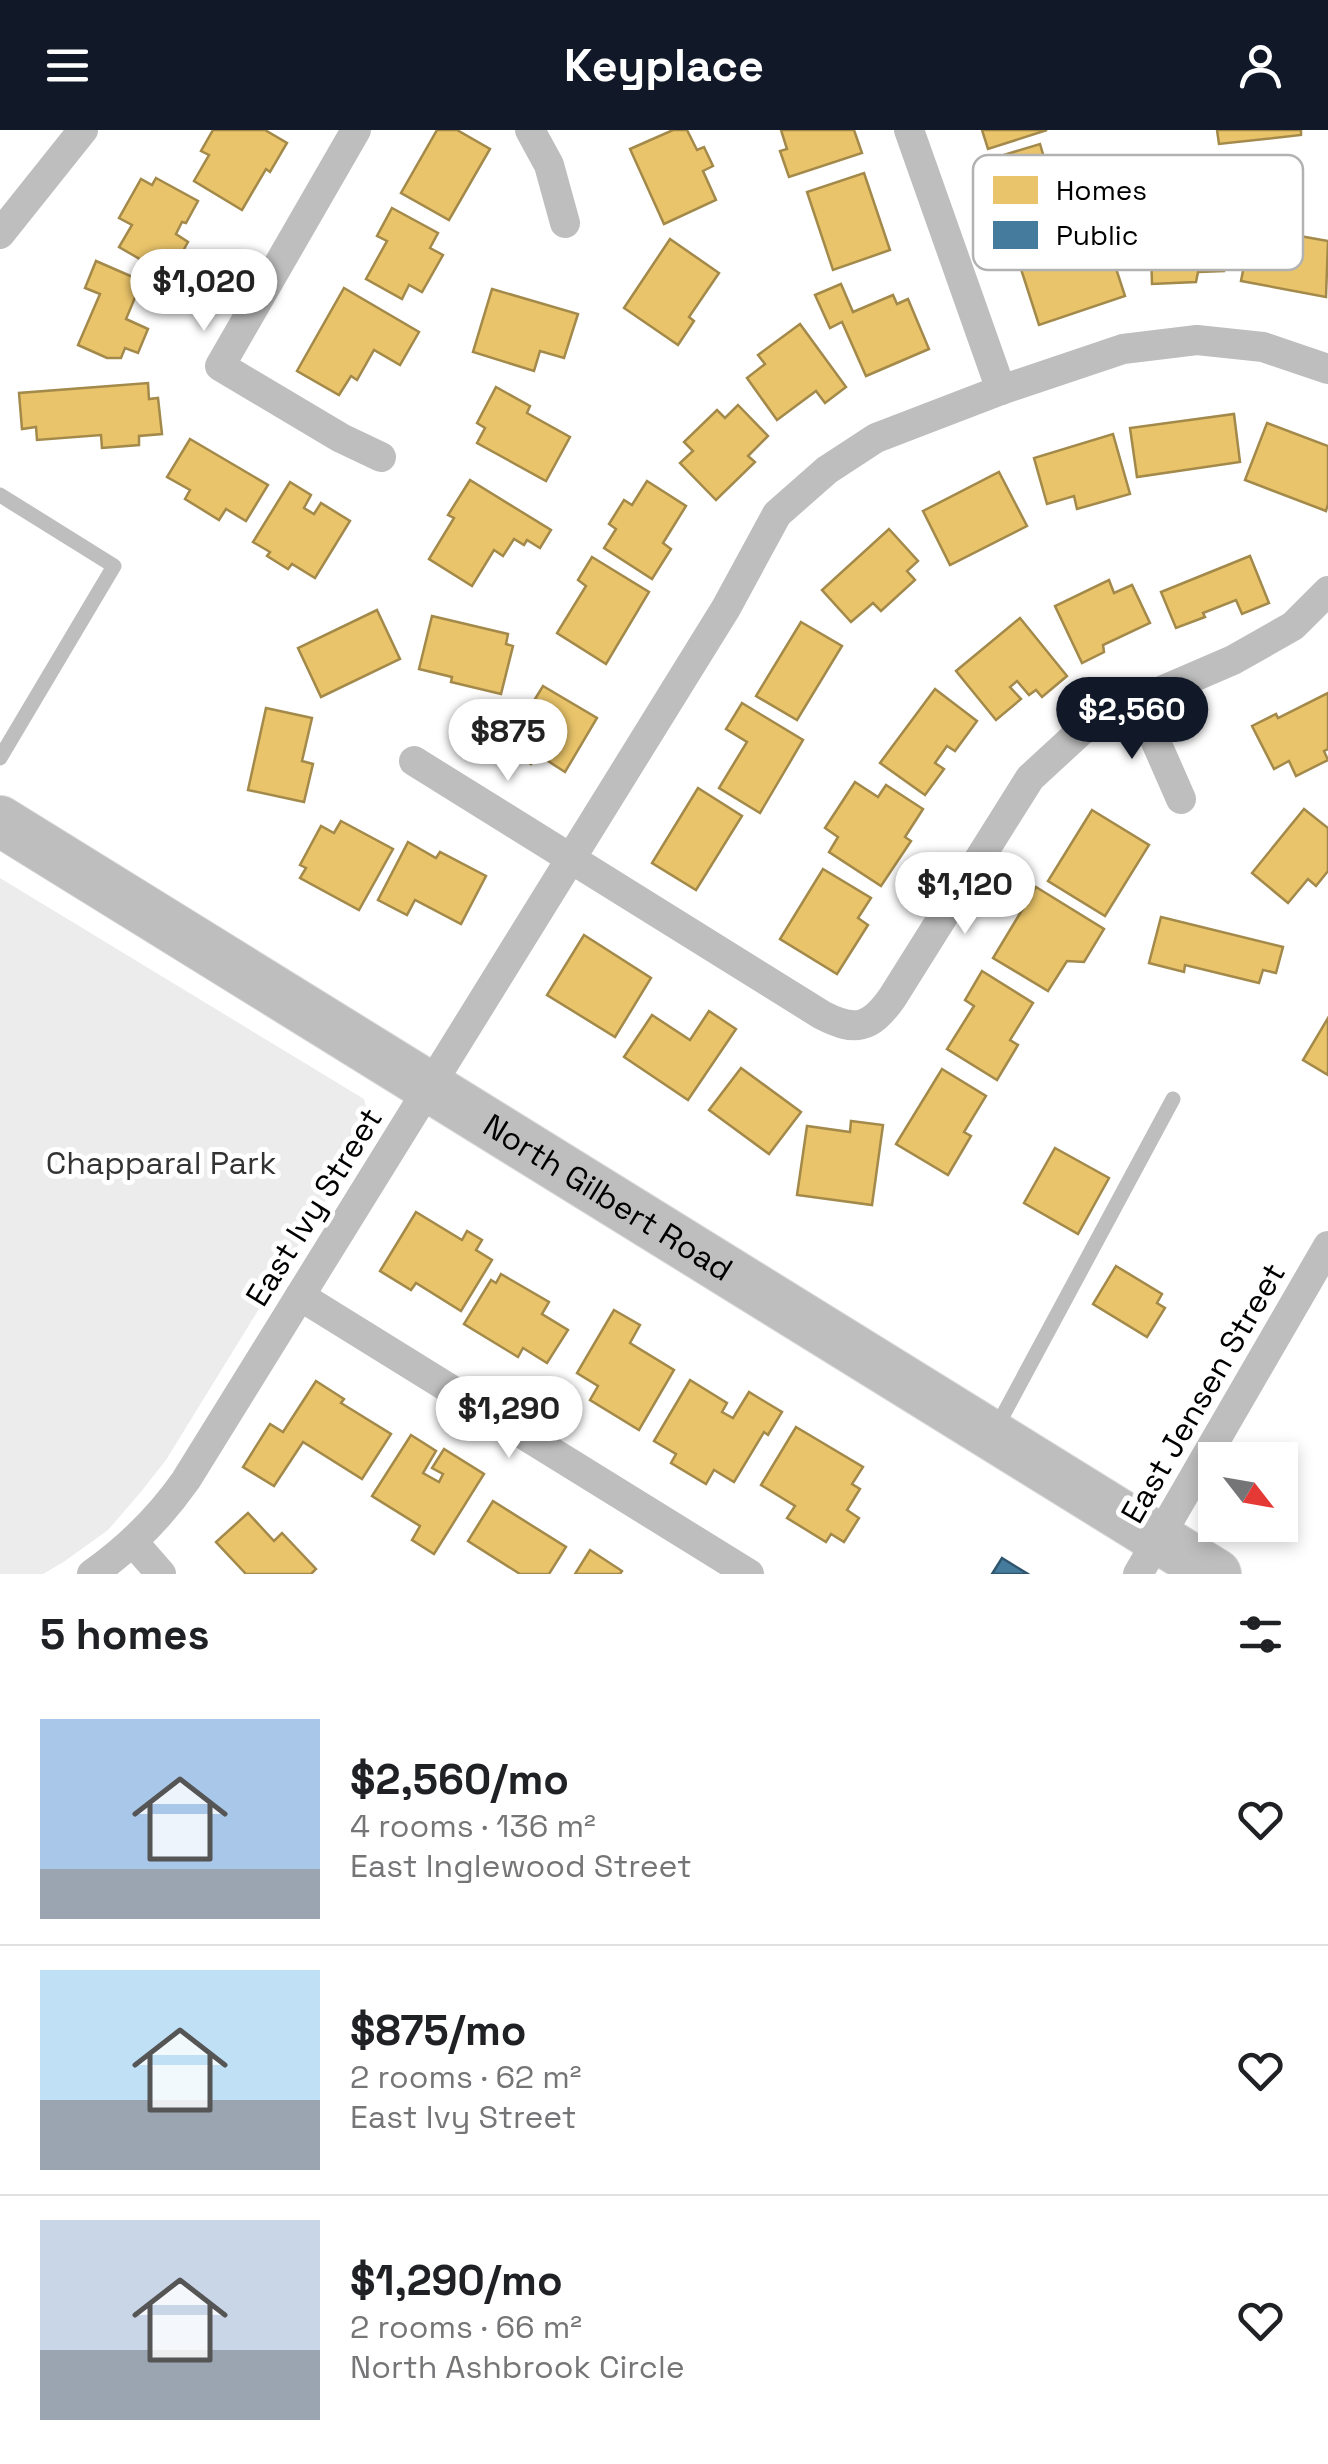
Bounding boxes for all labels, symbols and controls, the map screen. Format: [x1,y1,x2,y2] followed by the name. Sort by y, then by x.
[564,37,764,94] text: Keyplace
[40,38,95,93] icon: menu
[1233,38,1288,93] icon: person
[973,155,1303,270] legend
[1056,172,1147,208] text: Homes
[1056,217,1138,253] text: Public
[123,249,285,334] pin: $1,020
[152,261,256,301] text: $1,020
[1051,677,1213,762] pin: $2,560
[1078,689,1186,729] text: $2,560
[449,699,567,784] pin: $875
[470,711,546,751] text: $875
[884,852,1046,937] pin: $1,120
[917,864,1013,904] text: $1,120
[237,1100,391,1314] street label: East Ivy Street
[476,1105,740,1290] street label: North Gilbert Road
[46,1143,276,1183] park label: Chapparal Park
[1112,1256,1294,1530] street label: East Jensen Street
[428,1376,590,1461] pin: $1,290
[458,1388,560,1428] text: $1,290
[1198,1442,1298,1542] north arrow
[1198,1442,1298,1542] map controls
[1233,1607,1288,1662] icon: filters
[40,1608,210,1661] text: 5 homes
[350,1753,569,1806] text: $2,560/mo
[120,1759,240,1879] icon: home
[1233,1792,1288,1847] icon: heart
[350,1806,596,1846] text: 4 rooms · 136 m²
[350,1846,692,1886] text: East Inglewood Street
[350,2004,527,2057] text: $875/mo
[120,2010,240,2130] icon: home
[1233,2043,1288,2098] icon: heart
[350,2057,582,2097] text: 2 rooms · 62 m²
[350,2097,576,2137] text: East Ivy Street
[350,2254,563,2307] text: $1,290/mo
[120,2260,240,2380] icon: home
[1233,2293,1288,2348] icon: heart
[350,2307,582,2347] text: 2 rooms · 66 m²
[350,2347,685,2387] text: North Ashbrook Circle

